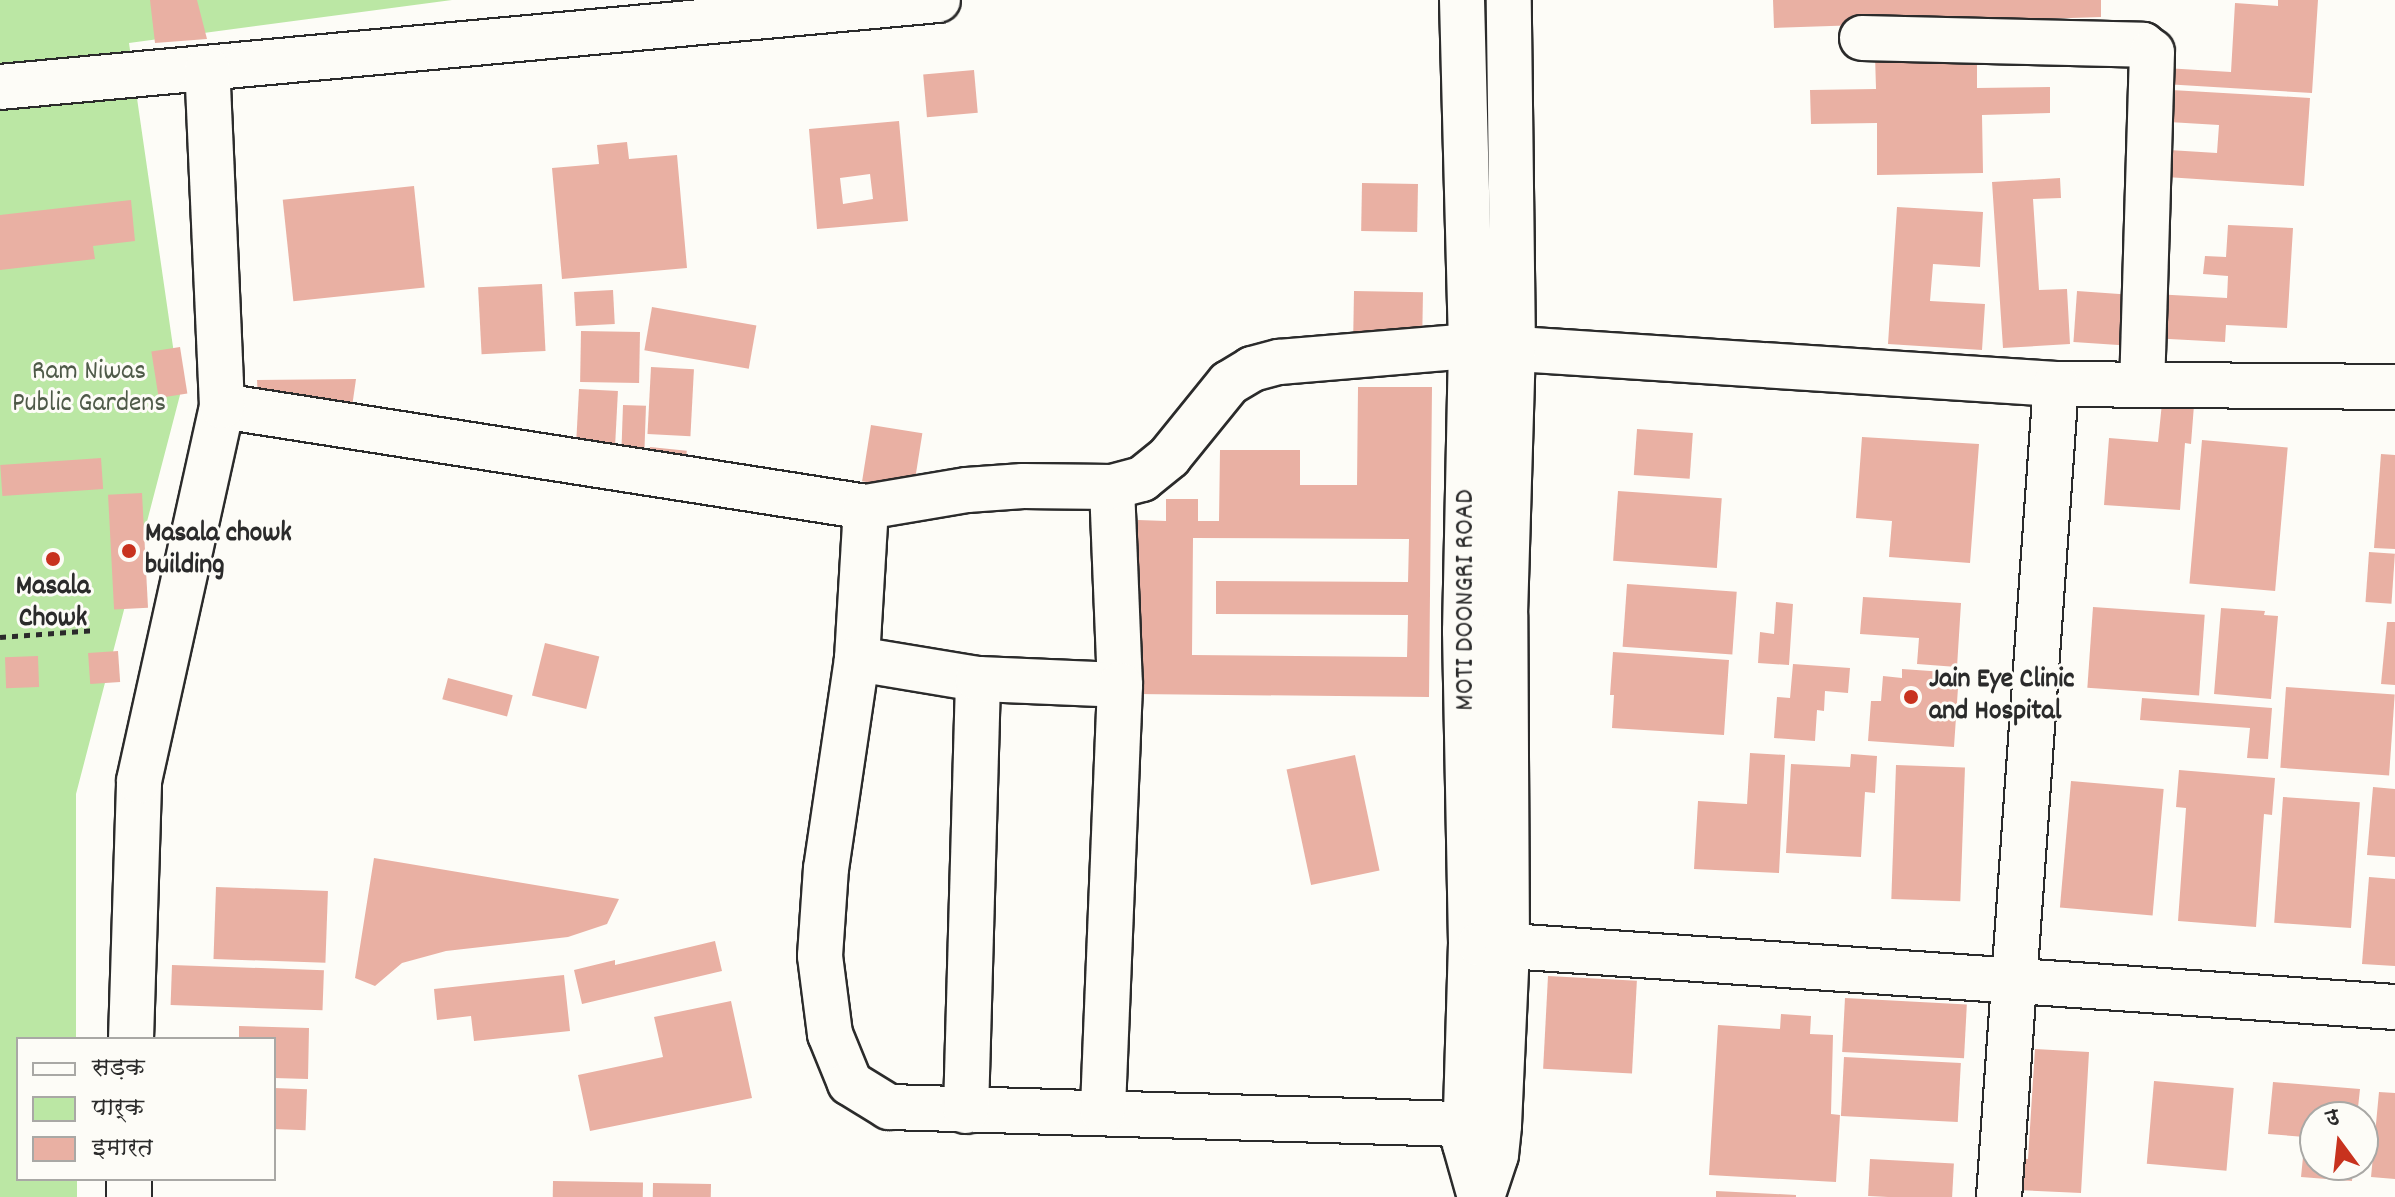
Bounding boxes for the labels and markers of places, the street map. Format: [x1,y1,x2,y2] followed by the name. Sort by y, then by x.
[145,518,292,584] place label: Masala chowk building
[120,542,138,560] marker: Masala chowk building
[44,550,62,568] marker: Masala Chowk
[16,571,90,637] place label: Masala Chowk
[1929,664,2075,730] place label: Jain Eye Clinic and Hospital
[1900,686,1922,708] marker: Jain Eye Clinic and Hospital

